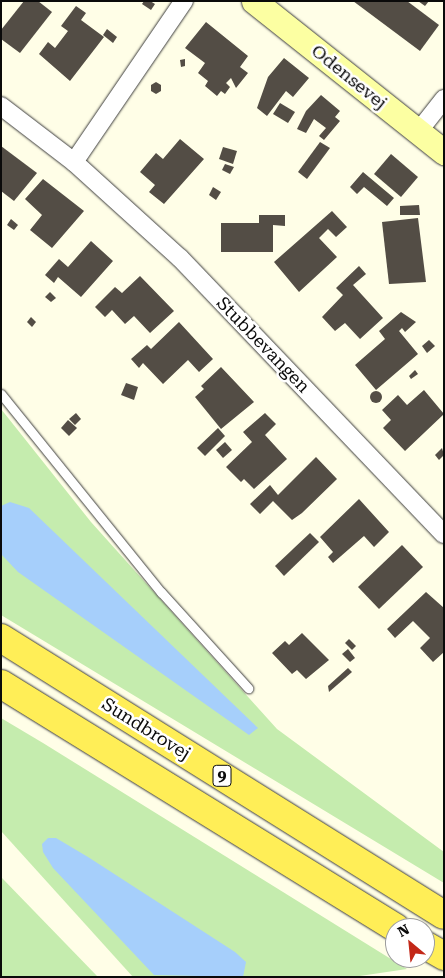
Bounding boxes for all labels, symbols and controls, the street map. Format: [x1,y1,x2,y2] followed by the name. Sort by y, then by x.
[307,40,391,114] street label: Odensevej
[212,293,314,397] street label: Stubbevangen
[98,693,194,765] street label: Sundbrovej
[212,762,232,789] road number: 9
[385,918,435,968] north arrow
[395,921,412,940] text: N

